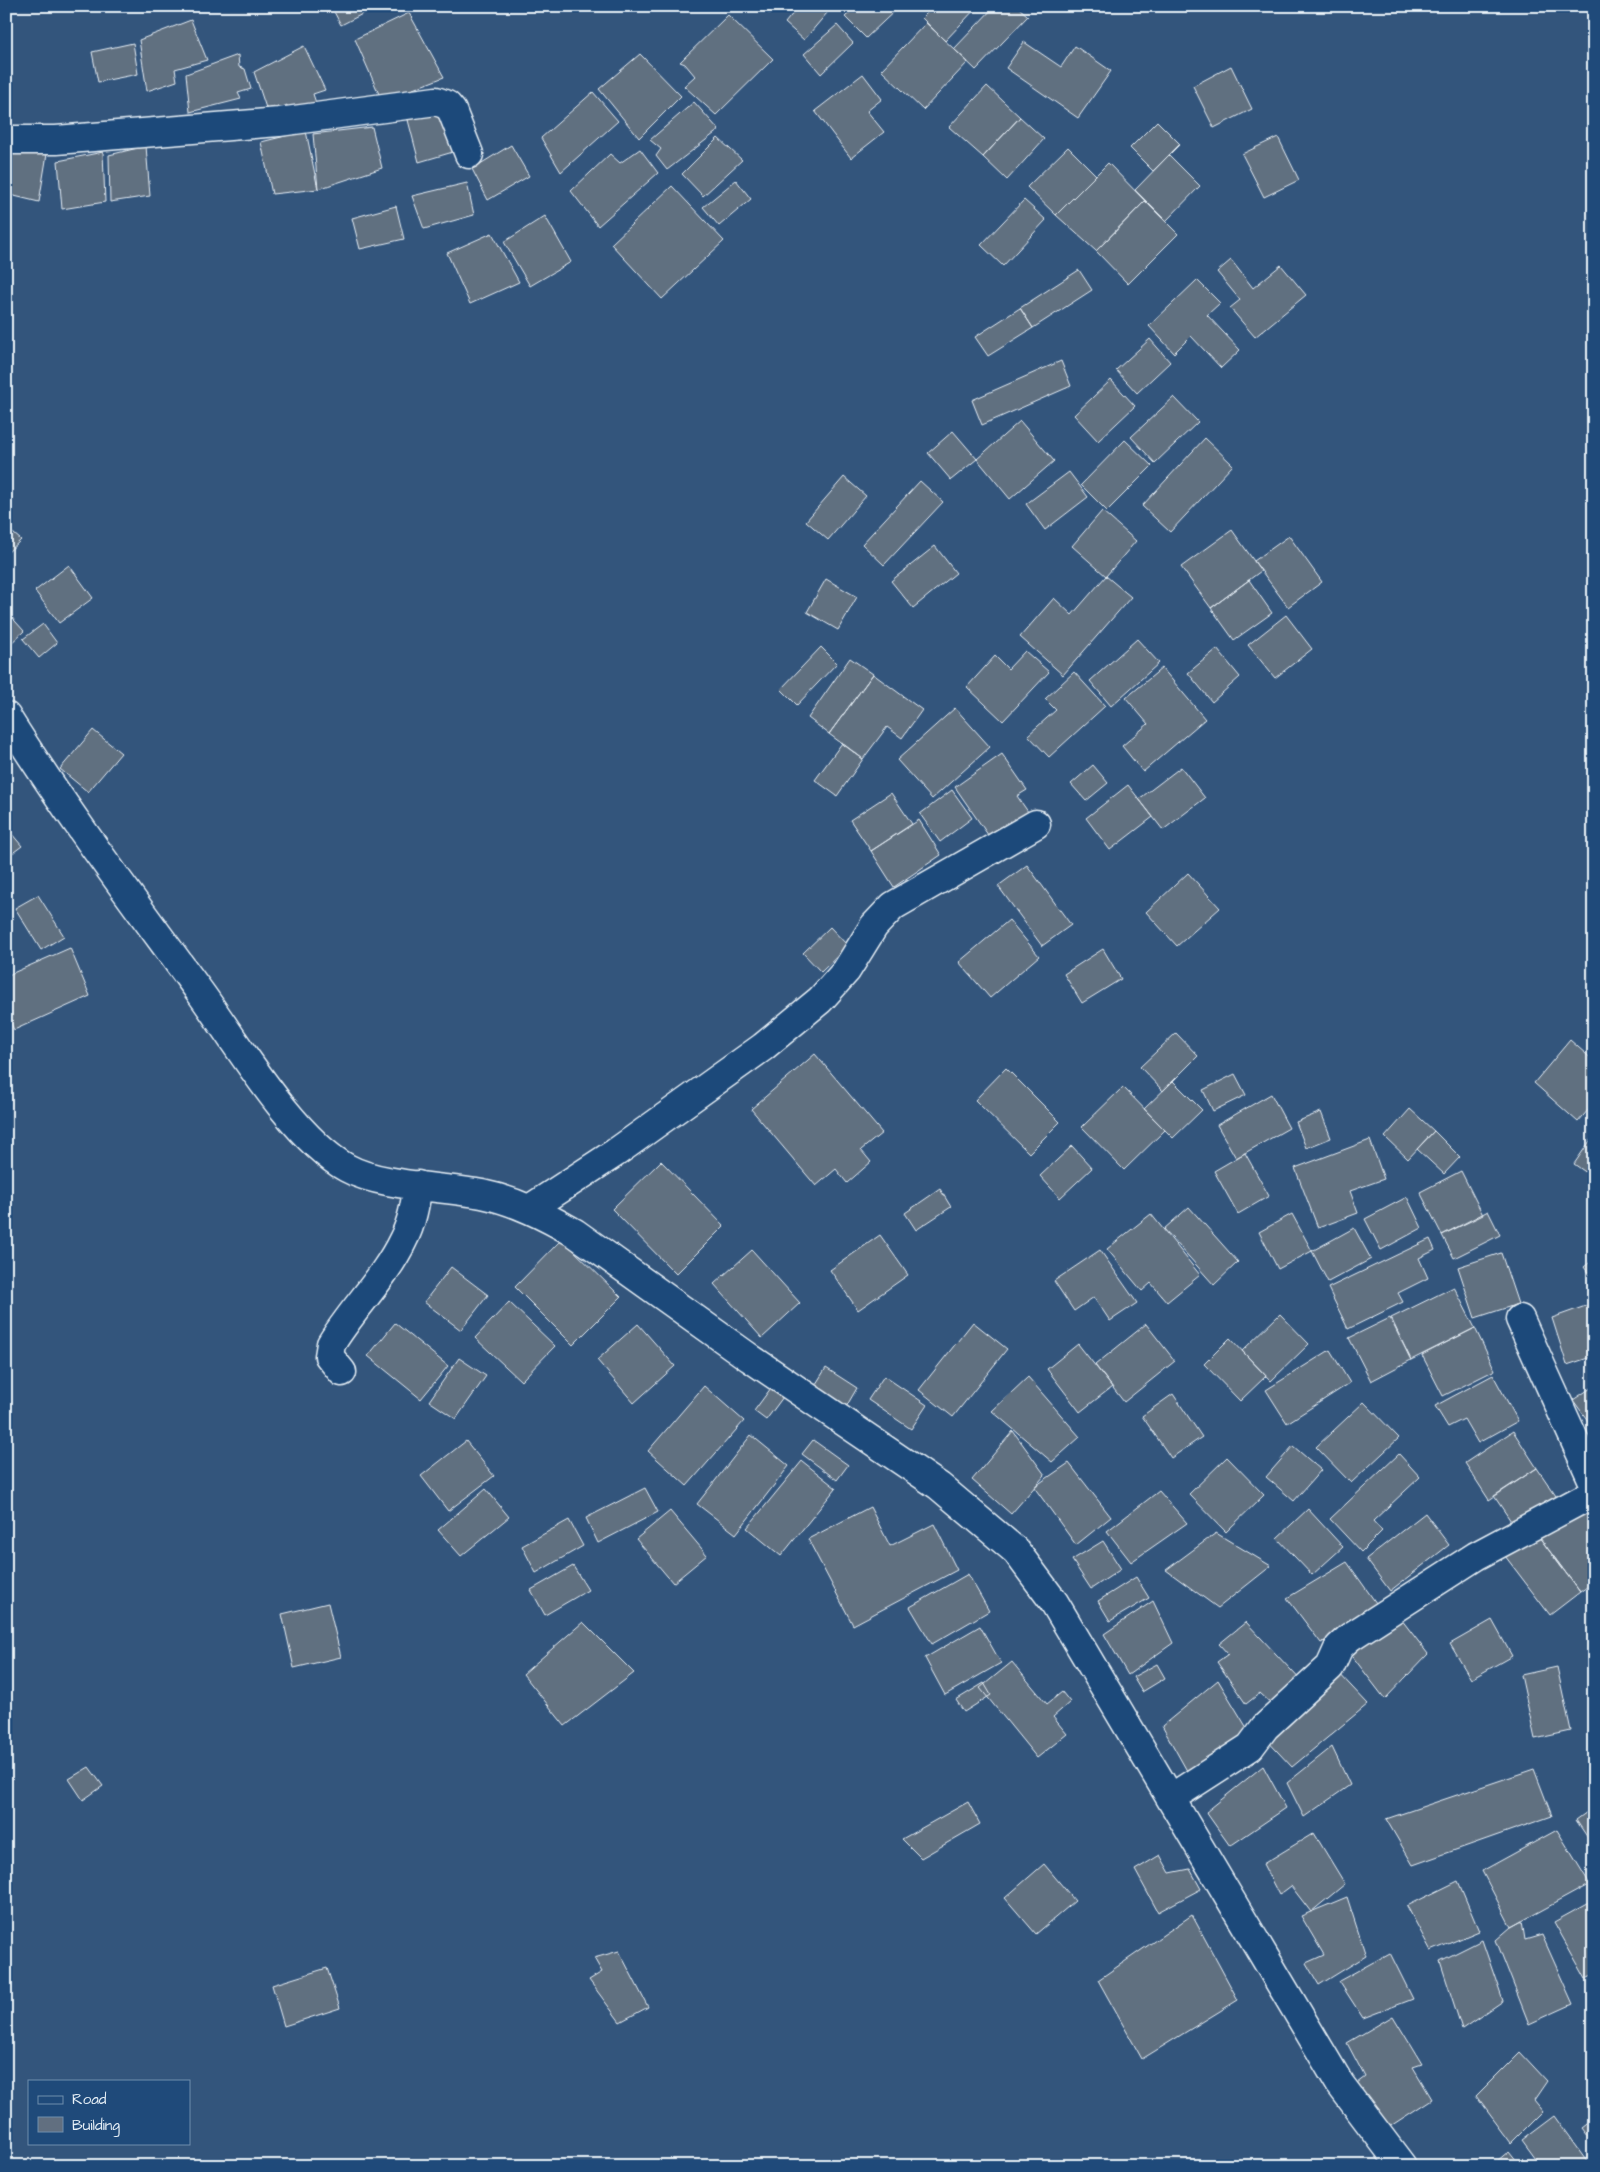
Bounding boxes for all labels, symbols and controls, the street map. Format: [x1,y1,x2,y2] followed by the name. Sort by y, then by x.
[28,2080,190,2144] legend
[72,2089,107,2110] text: Road
[72,2115,120,2137] text: Building

